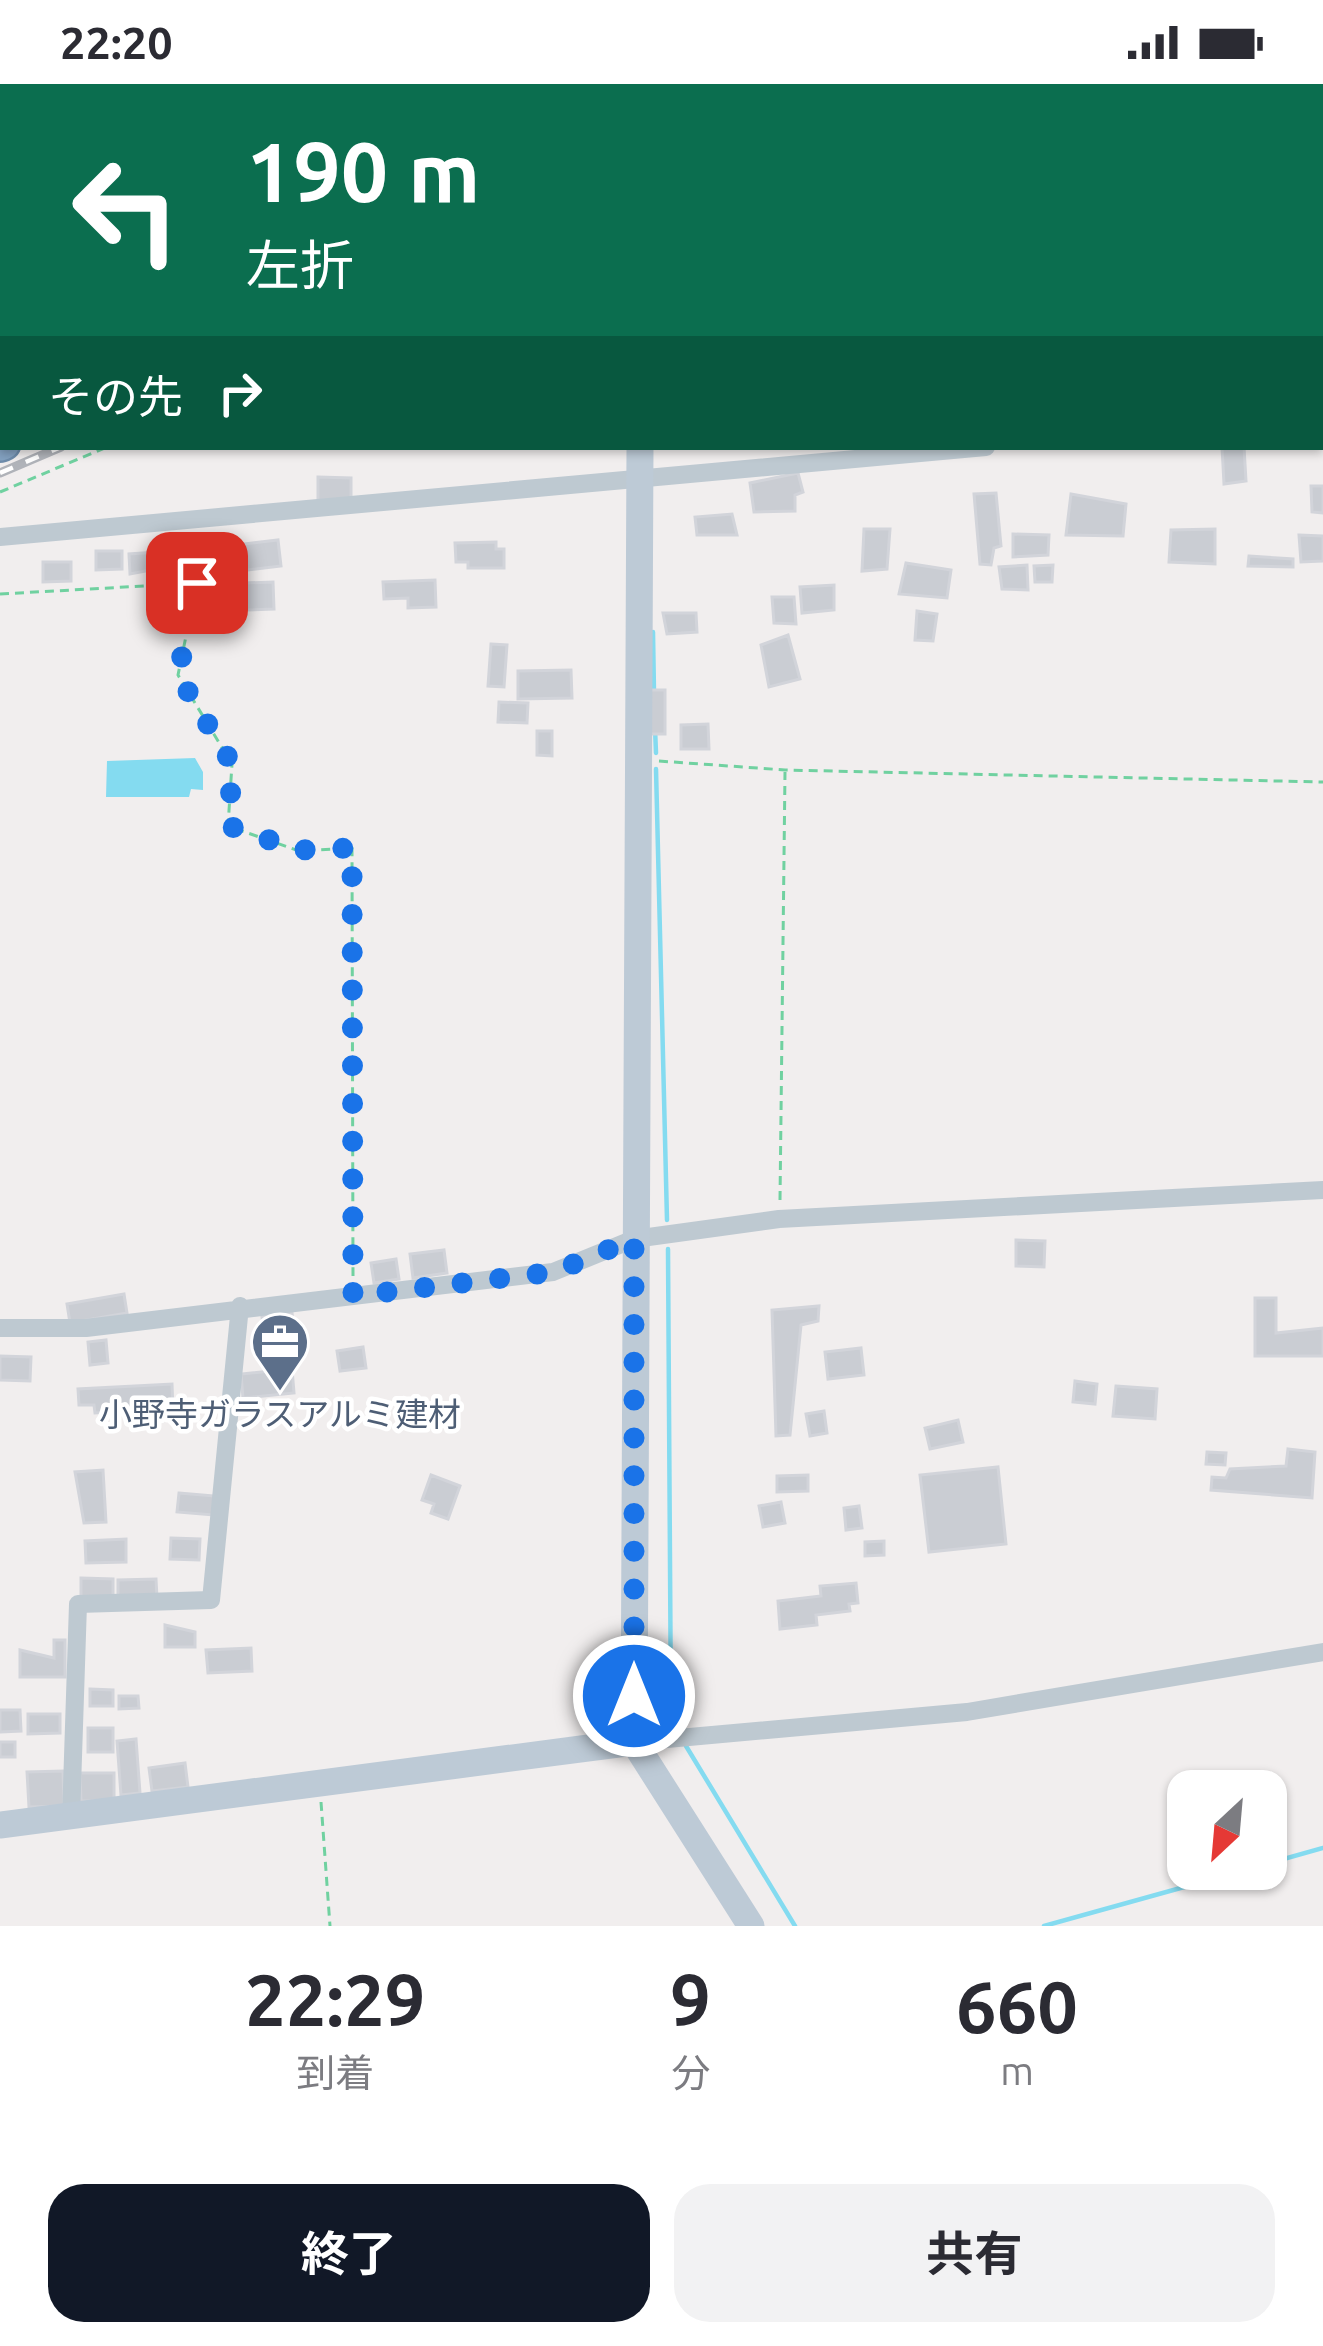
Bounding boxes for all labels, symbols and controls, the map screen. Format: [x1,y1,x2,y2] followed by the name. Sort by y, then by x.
[60,17,173,68] text: 22:20
[246,124,480,218] text: 190 m
[48,132,204,288] icon: left
[246,235,354,295] text: 左折
[207,360,273,426] icon: right
[48,371,183,422] text: その先
[146,532,248,634] pin
[164,550,230,616] icon: arrive
[249,1311,311,1393] office icon: 小野寺ガラスアルミ建材
[99,1395,461,1432] place label: 小野寺ガラスアルミ建材
[571,1633,697,1759] position arrow
[1167,1770,1287,1890] north arrow
[1167,1770,1287,1890] map controls
[245,1959,425,2040] text: 22:29
[670,1959,711,2040] text: 9
[956,1966,1078,2047] text: 660
[1000,2049,1034,2092] text: m
[296,2051,374,2094] text: 到着
[671,2051,710,2094] text: 分
[48,2184,650,2322] button: 終了
[674,2184,1275,2322] button: 共有

